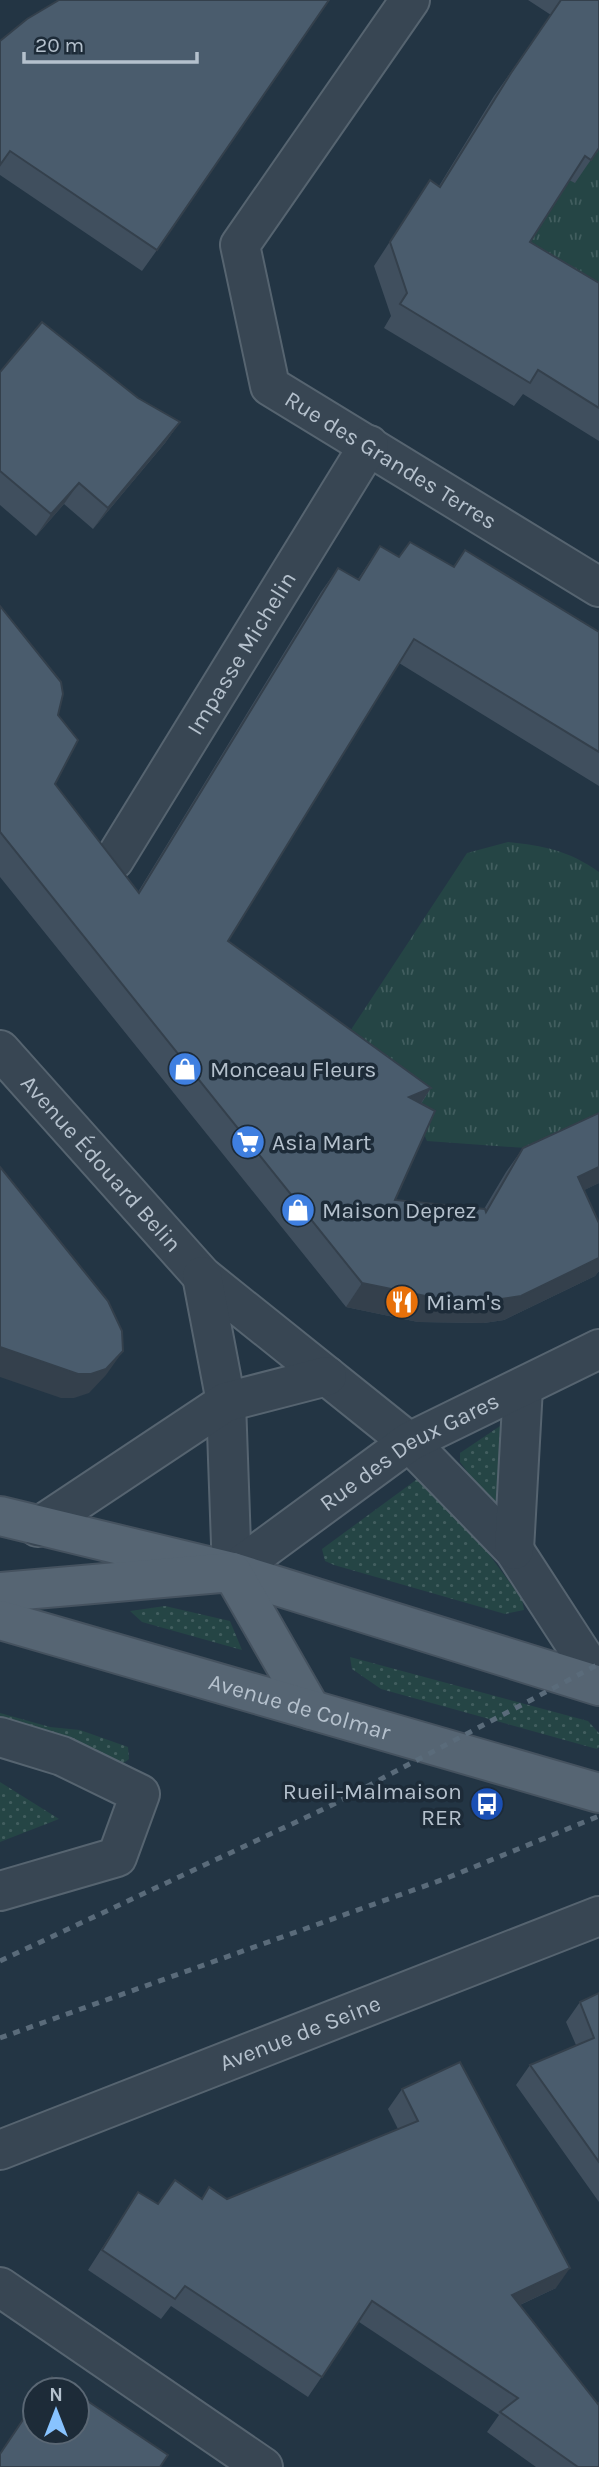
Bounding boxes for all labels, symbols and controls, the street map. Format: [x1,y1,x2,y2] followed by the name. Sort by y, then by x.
[24,21,198,65] scale bar
[35,33,84,57] text: 20 m
[280,385,502,535] street label: Rue des Grandes Terres
[181,566,302,740] street label: Impasse Michelin
[166,1050,204,1088] shop icon: Monceau Fleurs
[210,1056,376,1083] place label: Monceau Fleurs
[15,1069,187,1257] street label: Avenue Édouard Belin
[229,1123,267,1161] supermarket icon: Asia Mart
[272,1129,372,1156] place label: Asia Mart
[279,1191,317,1229] shop icon: Maison Deprez
[322,1197,476,1224] place label: Maison Deprez
[383,1283,421,1321] restaurant icon: Miam's
[426,1289,502,1316] place label: Miam's
[314,1387,503,1517] street label: Rue des Deux Gares
[206,1668,394,1746] street label: Avenue de Colmar
[283,1778,462,1831] place label: Rueil-Malmaison RER
[468,1785,506,1823] bus stop icon: Rueil-Malmaison RER
[216,1989,384,2076] street label: Avenue de Seine
[21,2376,91,2446] north arrow
[49,2384,63,2406] text: N

